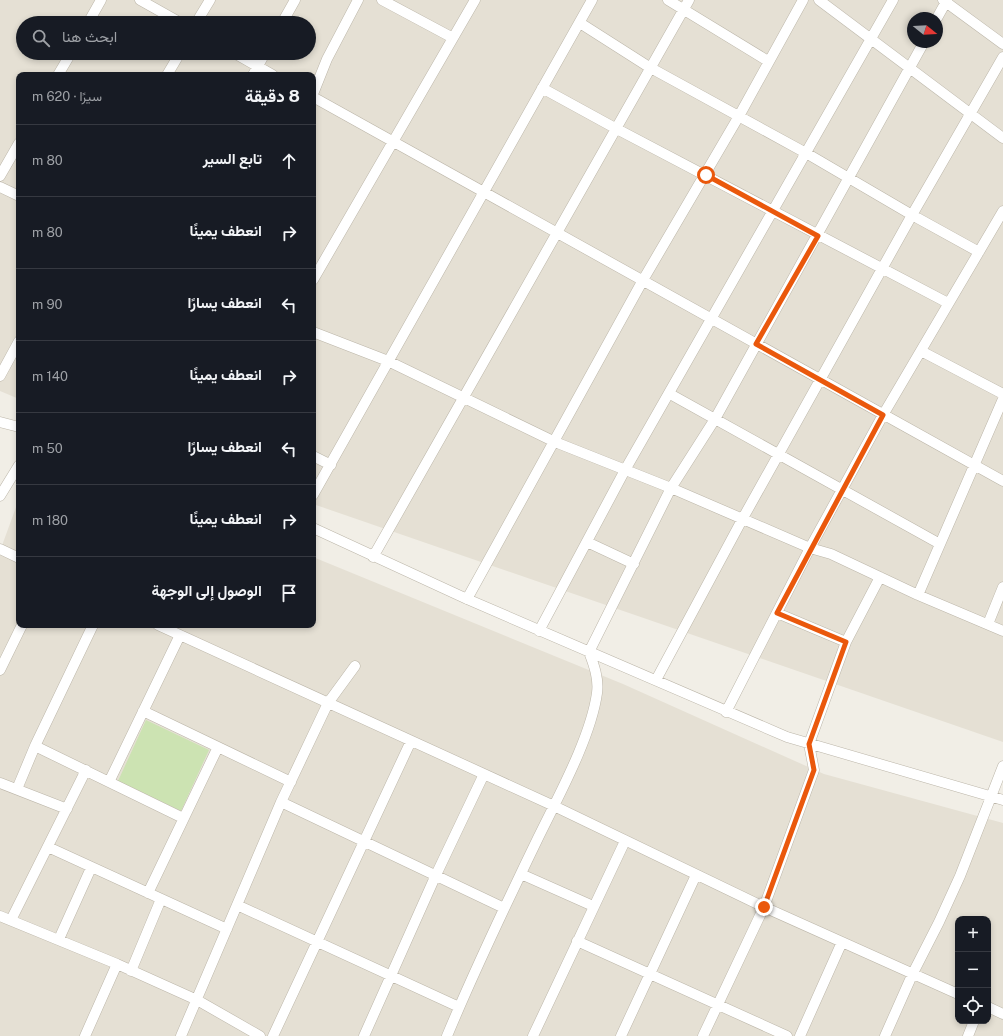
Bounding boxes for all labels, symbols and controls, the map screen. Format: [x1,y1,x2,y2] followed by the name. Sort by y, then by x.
[907,12,943,48] north arrow
[16,16,316,60] search box
[30,27,52,49] icon: search
[62,28,117,45] text: ابحث هنا
[245,86,300,106] text: 8 دقيقة
[32,89,102,104] text: سيرًا · 620 m
[203,150,262,167] text: تابع السير
[278,150,300,172] icon: ahead
[32,153,63,168] text: 80 m
[697,166,715,184] route start
[189,222,262,239] text: انعطف يمينًا
[278,222,300,244] icon: right
[32,225,63,240] text: 80 m
[188,294,262,311] text: انعطف يسارًا
[278,294,300,316] icon: left
[32,297,62,312] text: 90 m
[189,366,262,383] text: انعطف يمينًا
[278,366,300,388] icon: right
[32,369,68,384] text: 140 m
[188,438,262,455] text: انعطف يسارًا
[278,438,300,460] icon: left
[32,441,63,456] text: 50 m
[189,510,262,527] text: انعطف يمينًا
[278,510,300,532] icon: right
[32,513,68,528] text: 180 m
[152,582,262,599] text: الوصول إلى الوجهة
[278,582,300,604] icon: arrive
[755,898,773,916] route end
[955,916,991,1024] map controls
[955,916,991,952] button: +
[955,952,991,988] button: −
[955,988,991,1024] button: locate

